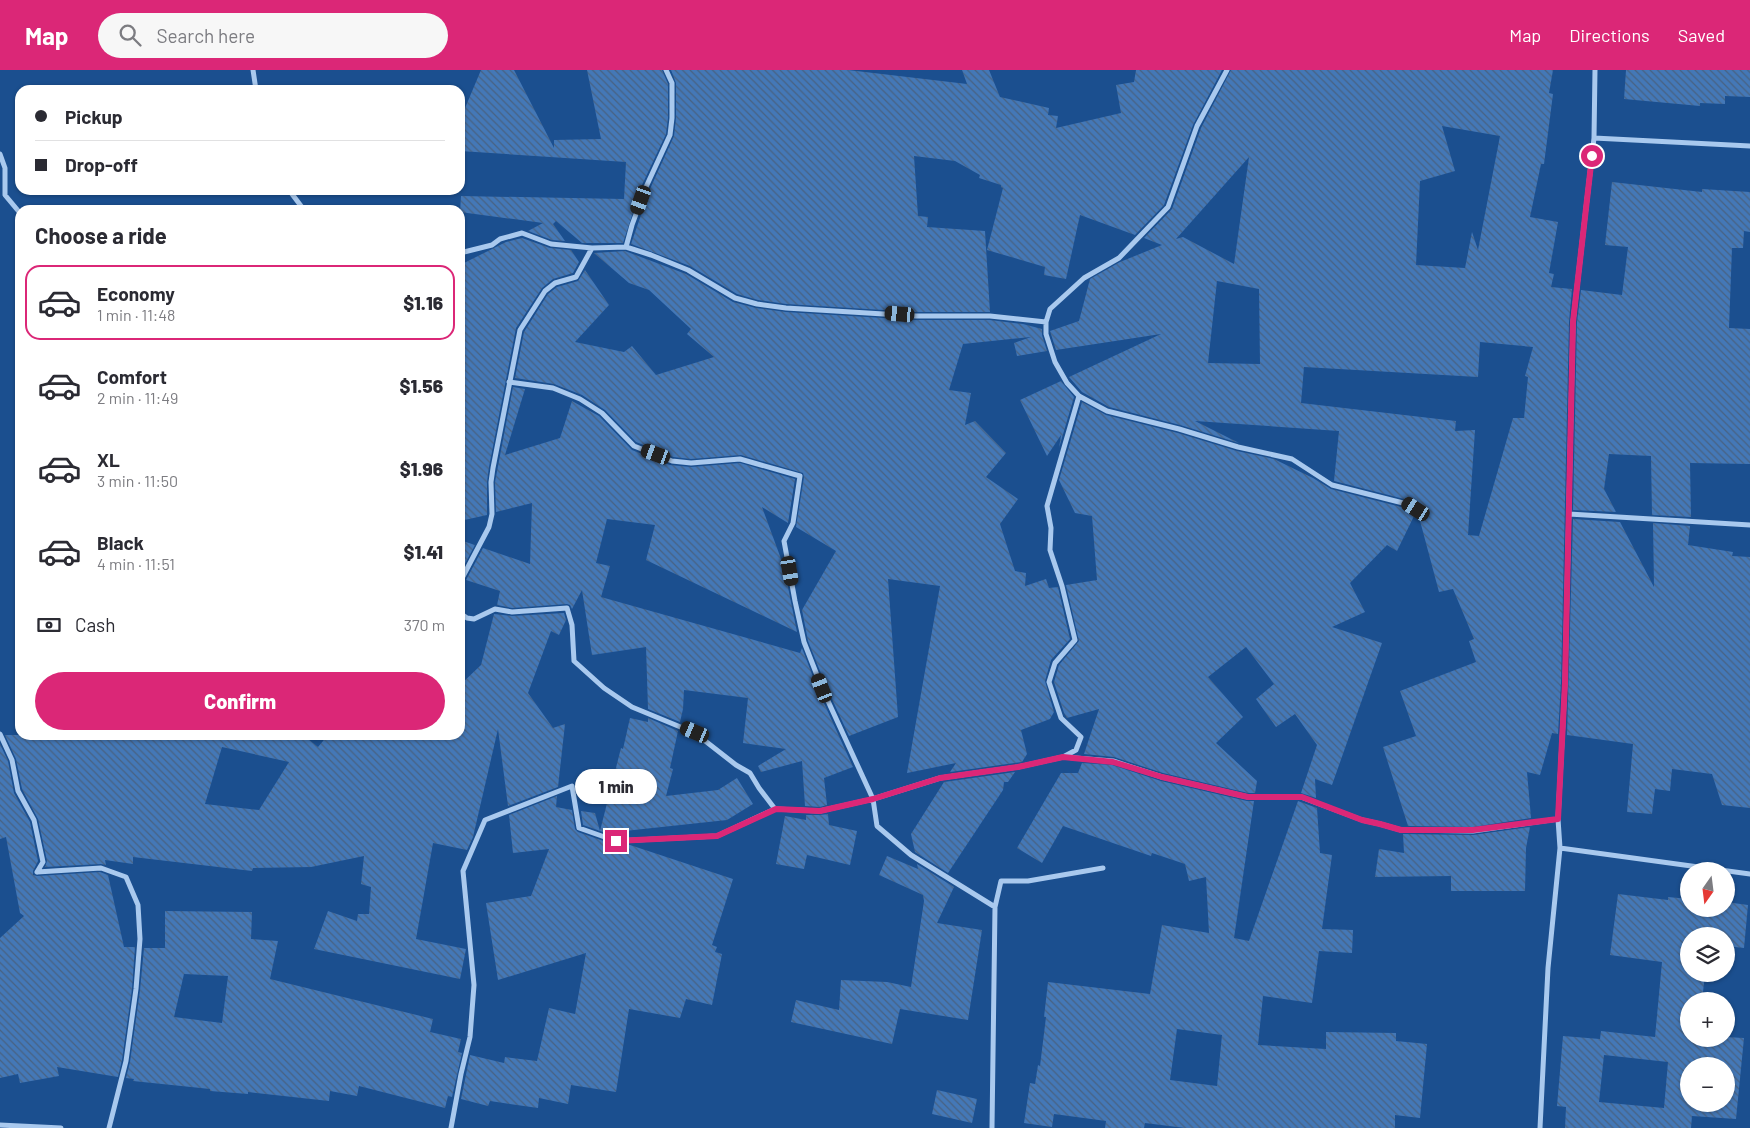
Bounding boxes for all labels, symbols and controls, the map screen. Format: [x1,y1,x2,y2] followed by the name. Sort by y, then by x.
[98,13,448,58] search box
[25,21,68,50] text: Map
[116,21,144,49] icon: search
[156,24,255,47] text: Search here
[1509,24,1541,46] text: Map
[1569,24,1650,46] text: Directions
[1678,24,1725,46] text: Saved
[65,105,123,128] text: Pickup
[1581,145,1603,167] route start
[65,153,138,176] text: Drop-off
[628,183,653,217] car
[35,222,167,248] text: Choose a ride
[37,280,82,325] icon: car
[97,282,175,305] text: Economy
[403,291,443,314] text: $1.16
[97,305,175,324] text: 1 min · 11:48
[884,305,915,323] car
[37,363,82,408] icon: car
[97,365,167,388] text: Comfort
[399,374,443,397] text: $1.56
[97,388,178,407] text: 2 min · 11:49
[639,442,672,466] car
[37,446,82,491] icon: car
[97,448,120,471] text: XL
[400,457,443,480] text: $1.96
[97,471,178,490] text: 3 min · 11:50
[1399,495,1432,523] car
[37,529,82,574] icon: car
[97,531,144,554] text: Black
[403,540,443,563] text: $1.41
[97,554,175,573] text: 4 min · 11:51
[780,555,799,587] car
[35,611,63,639] icon: cash
[75,613,116,636] text: Cash
[404,615,445,634] text: 370 m
[809,671,834,705] car
[35,672,445,730] button: Confirm
[678,719,711,745] car
[575,768,657,804] callout: 1 min
[598,777,634,796] text: 1 min
[605,830,627,852] route end
[1680,862,1735,918] north arrow
[1680,862,1735,1112] map controls
[1680,927,1735,982] button: layers
[1680,992,1735,1047] button: +
[1680,1057,1735,1112] button: −

